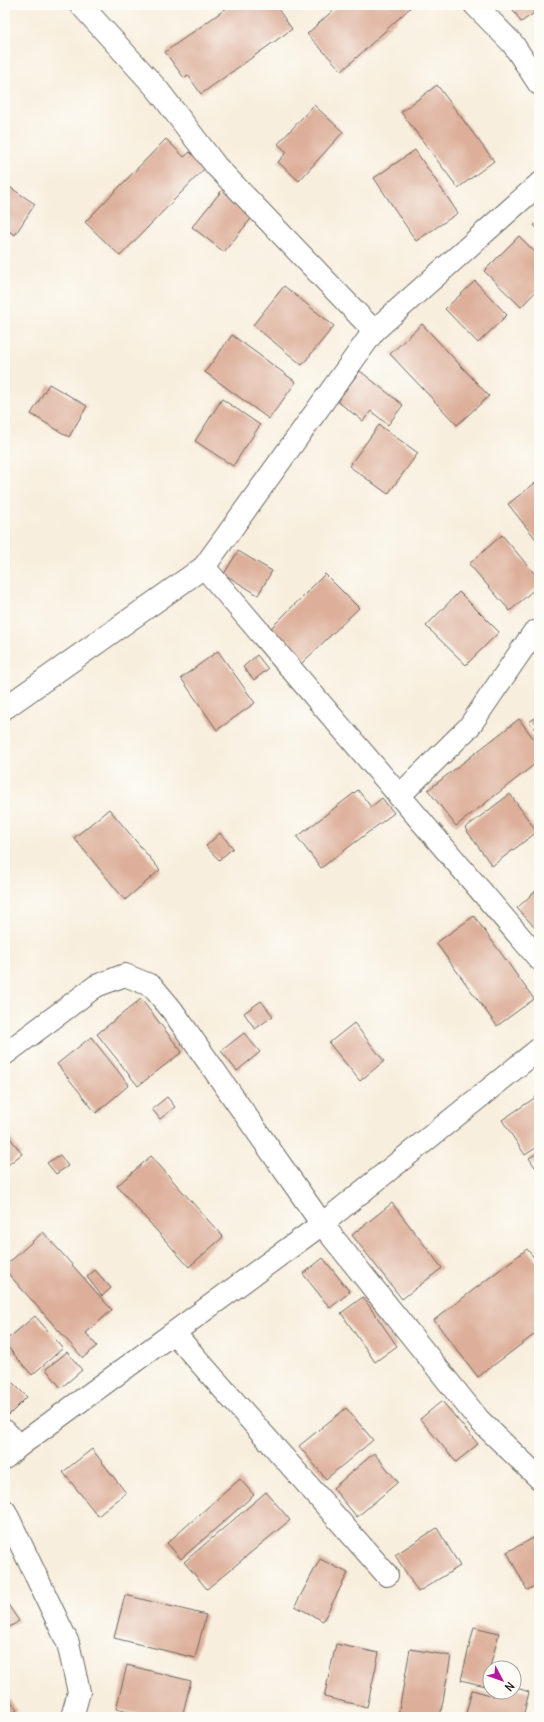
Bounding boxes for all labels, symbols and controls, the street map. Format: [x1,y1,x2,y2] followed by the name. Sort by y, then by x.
[482,1660,522,1700] north arrow
[502,1679,517,1694] text: N

